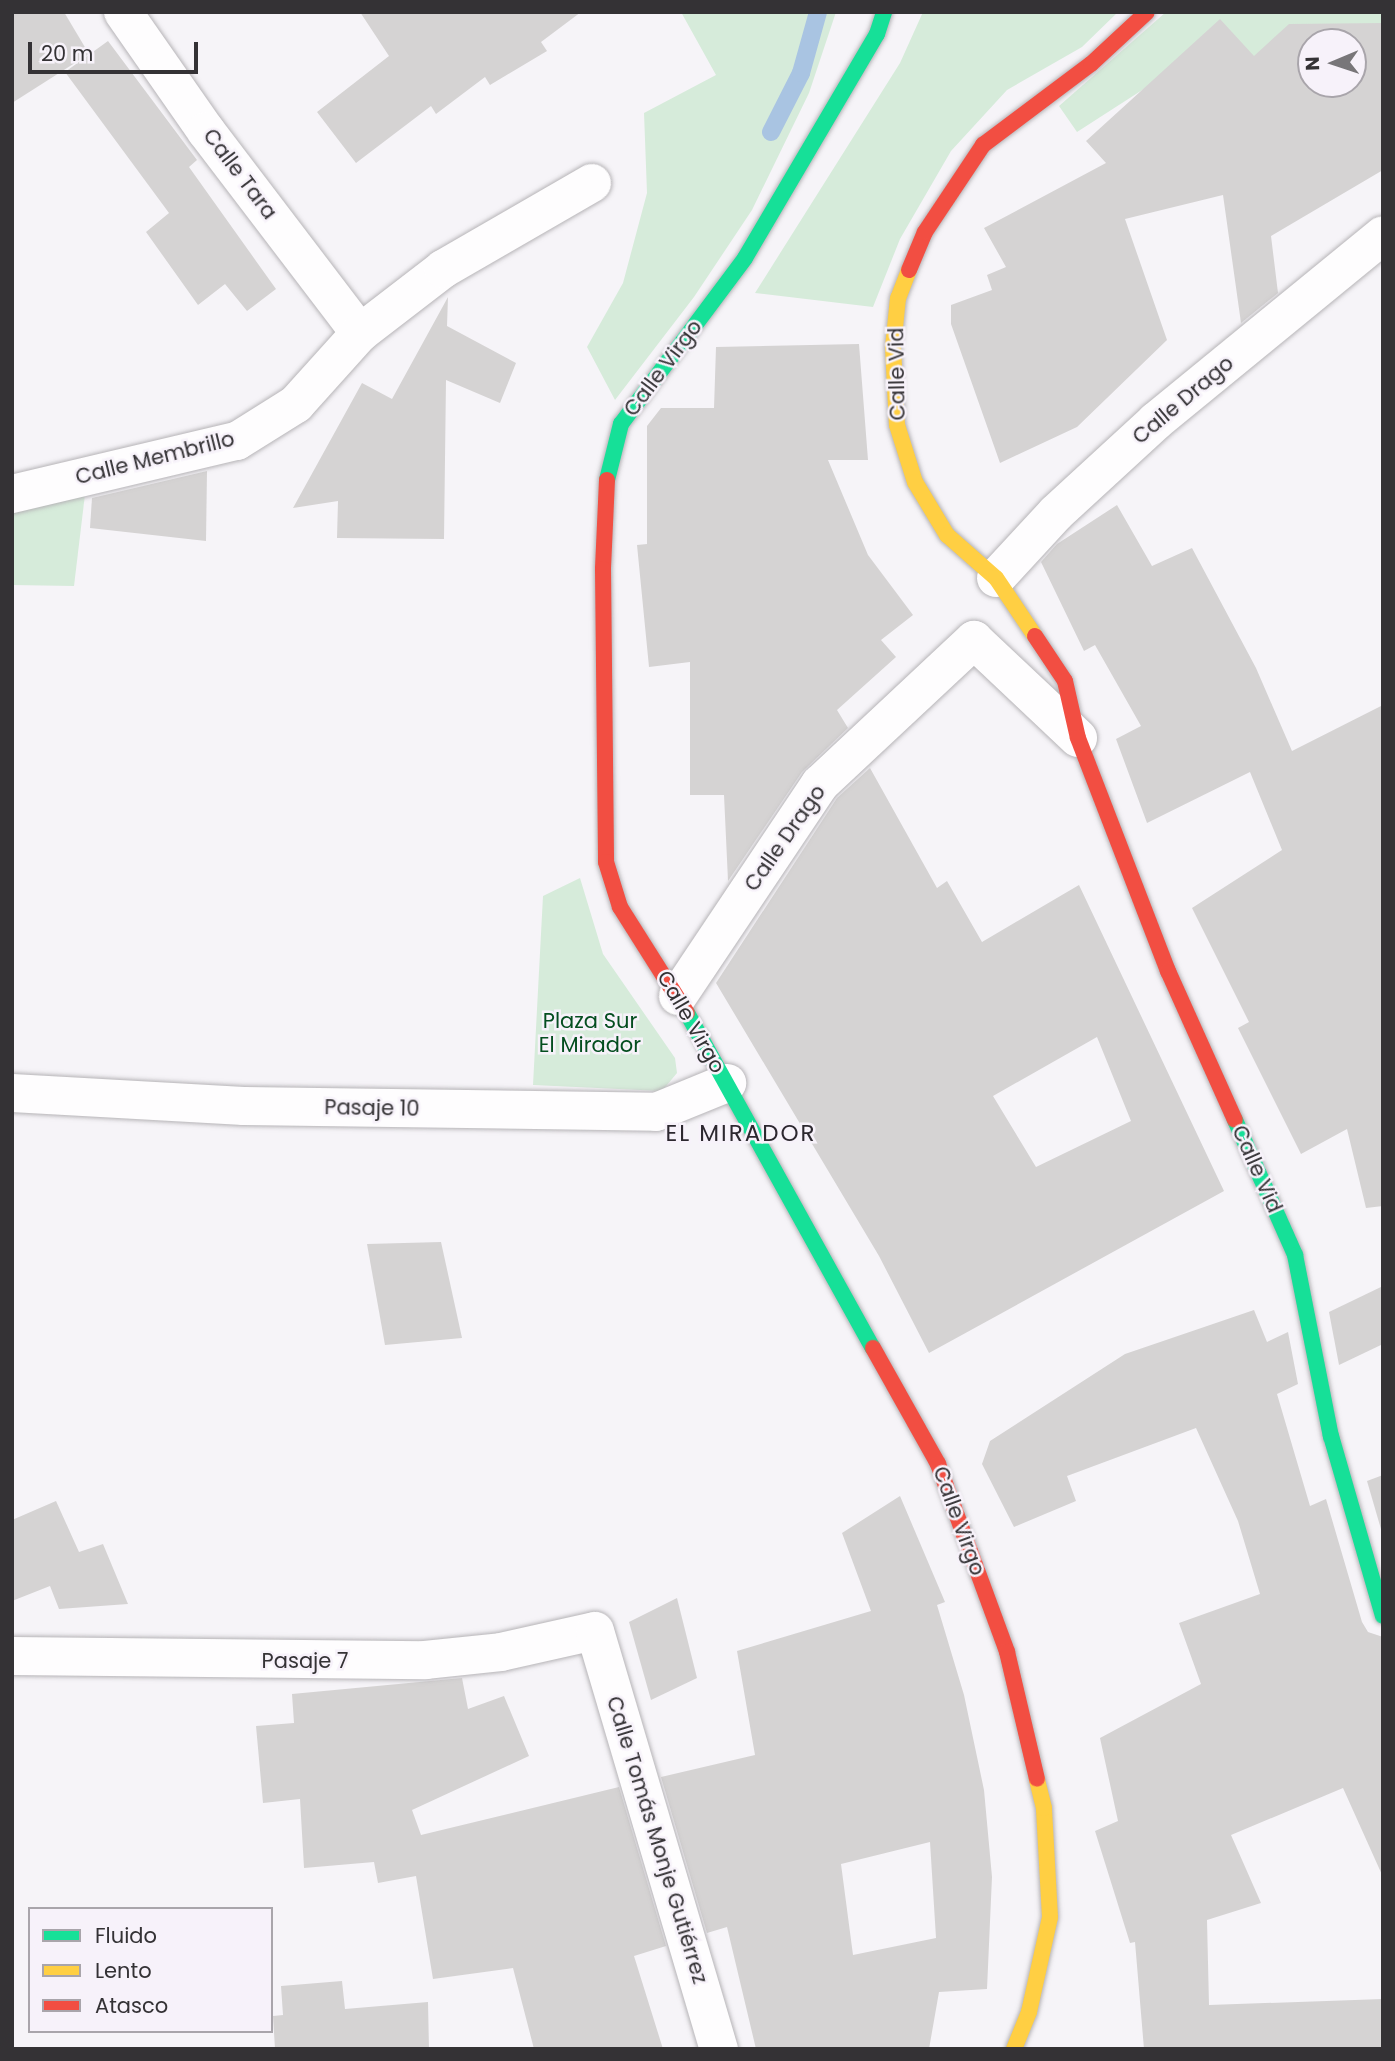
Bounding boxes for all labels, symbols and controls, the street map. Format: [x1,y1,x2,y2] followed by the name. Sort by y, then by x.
[32,28,201,72] scale bar
[1297,28,1367,98] north arrow
[41,39,94,68] text: 20 m
[1299,56,1326,71] text: N
[198,124,282,224] street label: Calle Tara
[619,315,707,421] street label: Calle Virgo
[884,327,910,421] street label: Calle Vid
[1127,351,1239,449] street label: Calle Drago
[73,426,237,490] street label: Calle Membrillo
[739,780,831,896] street label: Calle Drago
[652,966,730,1078] street label: Calle Virgo
[539,1008,641,1058] park label: Plaza Sur El Mirador
[324,1095,420,1121] street label: Pasaje 10
[667,1119,815,1147] district label: EL MIRADOR
[1227,1121,1287,1217] street label: Calle Vid
[928,1463,990,1579] street label: Calle Virgo
[262,1648,348,1674] street label: Pasaje 7
[601,1693,713,1987] street label: Calle Tomás Monje Gutiérrez
[28,1907,273,2033] legend
[95,1921,157,1950] text: Fluido
[95,1956,152,1985] text: Lento
[95,1991,168,2020] text: Atasco

